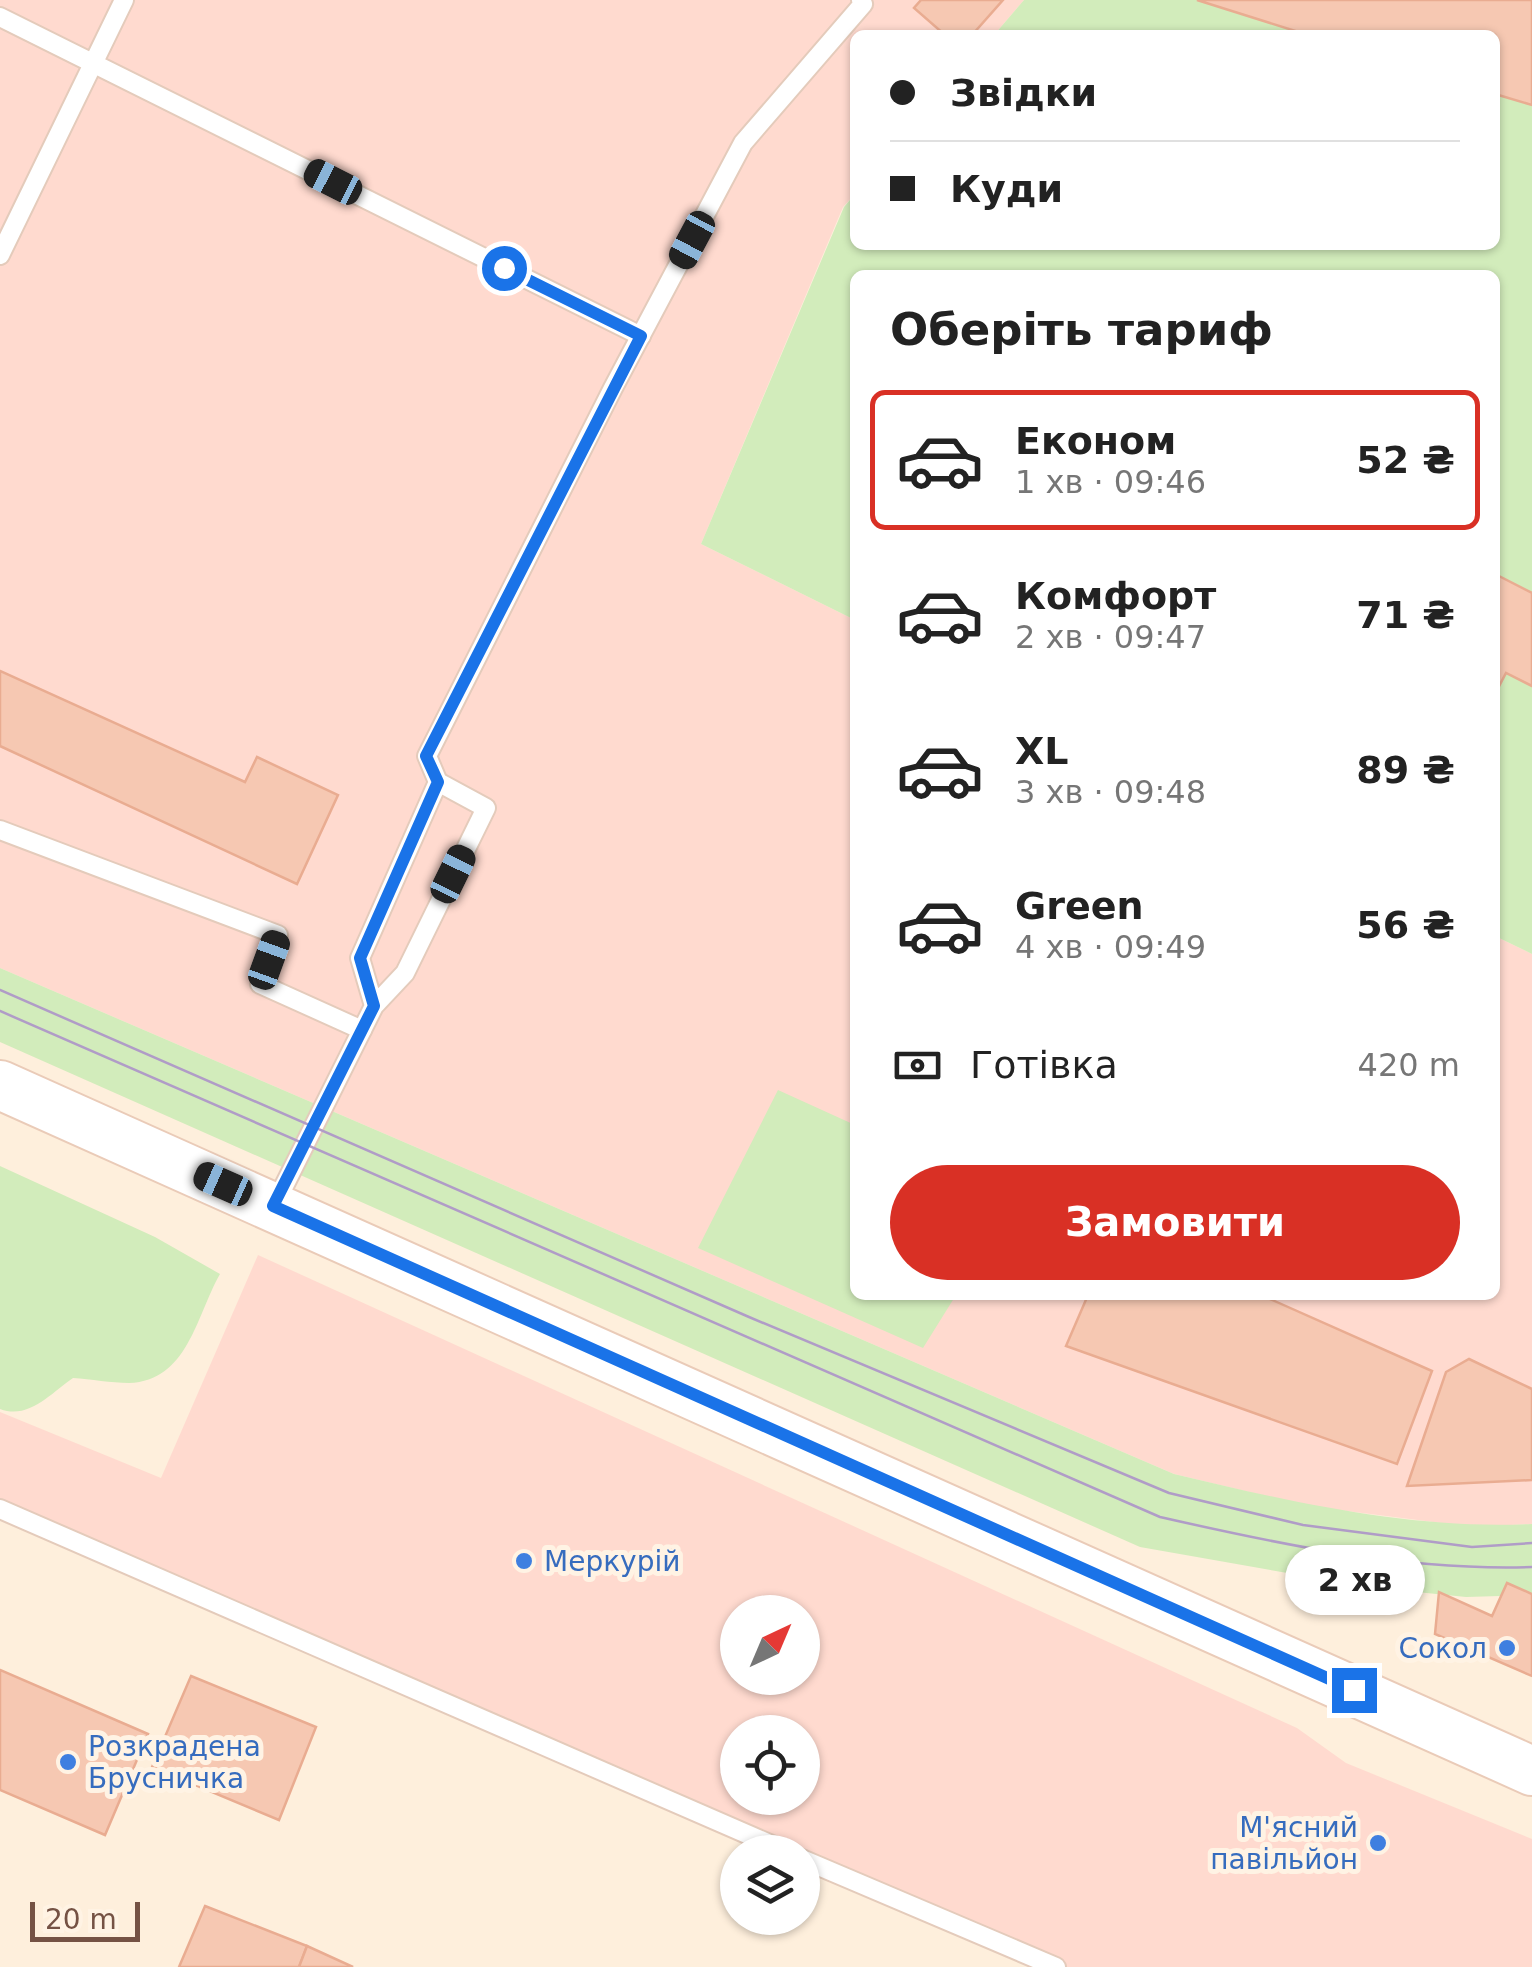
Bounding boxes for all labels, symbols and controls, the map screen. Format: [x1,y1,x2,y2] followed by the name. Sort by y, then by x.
[950,71,1097,115] text: Звідки
[299,155,367,209] car
[950,167,1063,211] text: Куди
[665,206,719,274] car
[482,246,527,291] route start
[890,303,1273,356] text: Оберіть тариф
[895,415,985,505] icon: car
[1015,419,1176,463] text: Економ
[1356,438,1455,482] text: 52 ₴
[1015,463,1206,501] text: 1 хв · 09:46
[895,570,985,660] icon: car
[1015,574,1216,618] text: Комфорт
[1356,593,1455,637] text: 71 ₴
[1015,618,1206,656] text: 2 хв · 09:47
[895,725,985,815] icon: car
[1015,729,1069,773] text: XL
[1356,748,1455,792] text: 89 ₴
[1015,773,1206,811] text: 3 хв · 09:48
[426,840,480,908] car
[895,880,985,970] icon: car
[1015,884,1144,928] text: Green
[1356,903,1455,947] text: 56 ₴
[245,927,293,993] car
[1015,928,1206,966] text: 4 хв · 09:49
[890,1038,945,1093] icon: cash
[970,1043,1118,1087] text: Готівка
[1358,1046,1460,1084] text: 420 m
[189,1158,257,1210] car
[890,1165,1460,1280] button: Замовити
[544,1545,680,1578] place label: Меркурій
[1284,1545,1424,1615] callout: 2 хв
[513,1550,535,1572] marker: Меркурій
[1318,1561,1392,1599] text: 2 хв
[720,1595,820,1695] north arrow
[720,1595,820,1935] map controls
[1398,1632,1487,1665] place label: Сокол
[1496,1637,1518,1659] marker: Сокол
[1332,1668,1377,1713] route end
[720,1715,820,1815] button: locate
[88,1730,261,1795] place label: Розкрадена Брусничка
[57,1751,79,1773] marker: Розкрадена Брусничка
[1210,1811,1358,1876] place label: М'ясний павільйон
[1367,1832,1389,1854] marker: М'ясний павільйон
[720,1835,820,1935] button: layers
[30,1897,140,1942] scale bar
[45,1903,117,1936] text: 20 m

